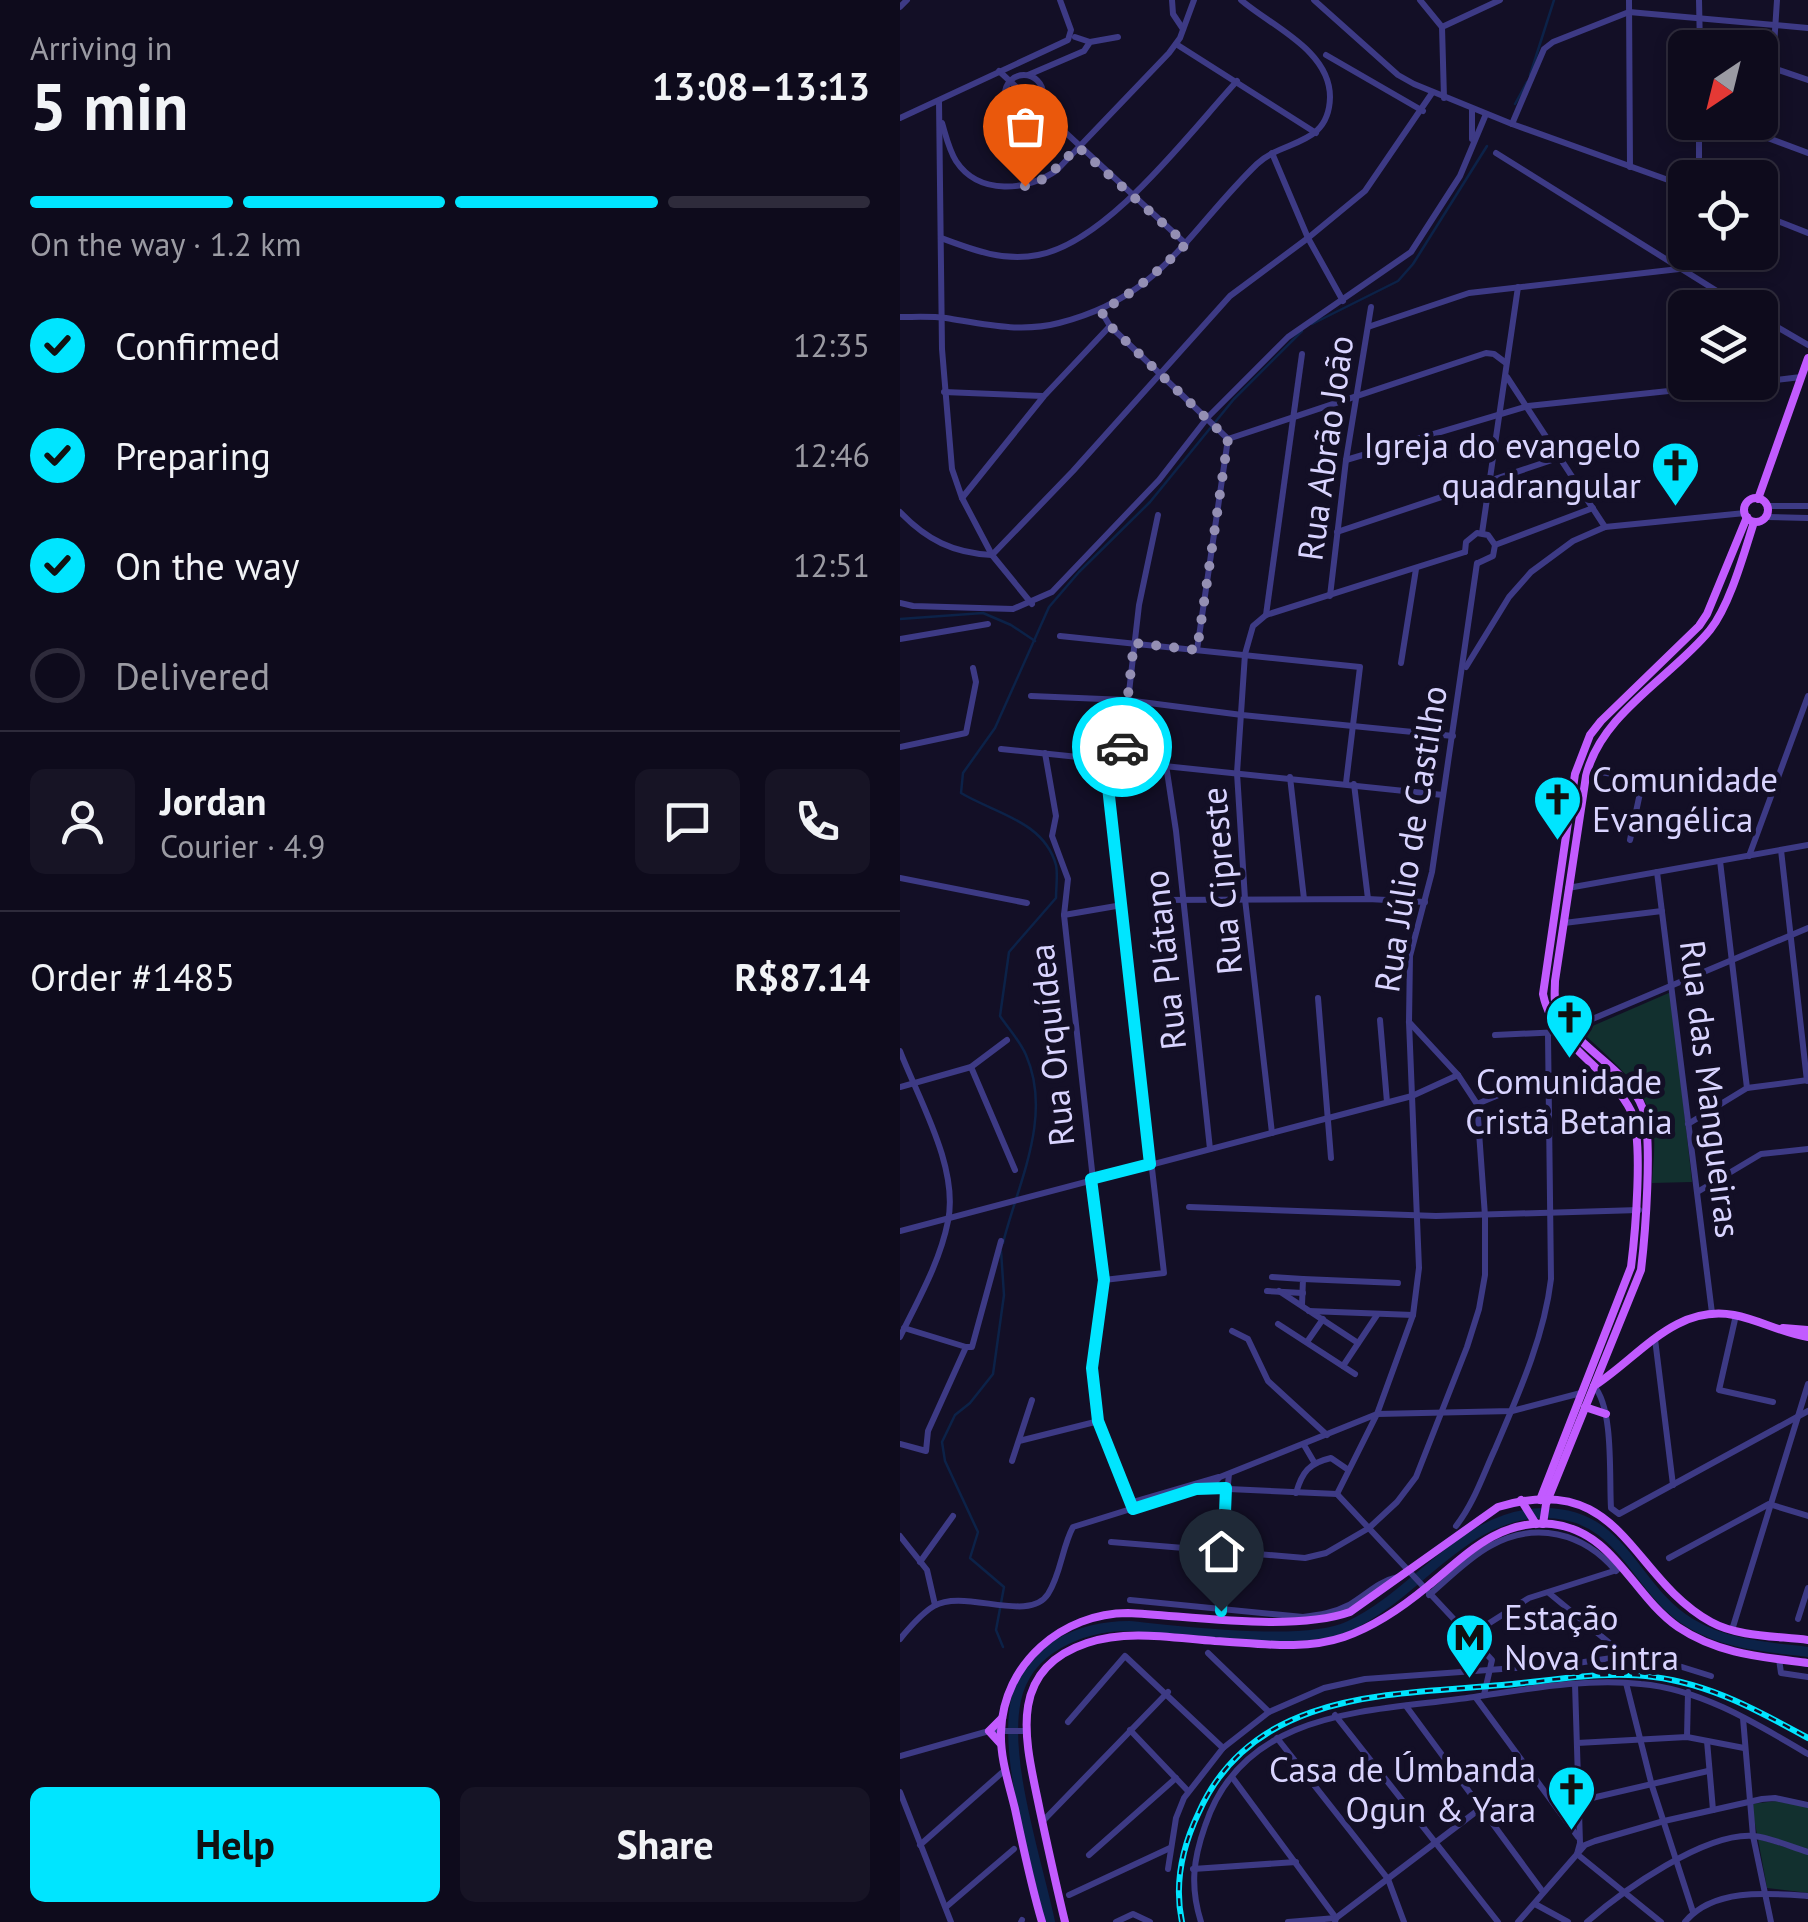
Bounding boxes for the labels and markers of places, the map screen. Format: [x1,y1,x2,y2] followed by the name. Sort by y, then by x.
[983,84,1068,187] pin
[1363,422,1641,508] place label: Igreja do evangelo quadrangular
[1650,440,1702,508] church icon: Igreja do evangelo quadrangular
[1592,756,1778,842] place label: Comunidade Evangélica
[1531,774,1583,842] church icon: Comunidade Evangélica
[1543,992,1595,1060] church icon: Comunidade Cristã Betania
[1465,1058,1673,1144] place label: Comunidade Cristã Betania
[1179,1509,1264,1612] pin
[1504,1594,1679,1680] place label: Estação Nova Cintra
[1443,1612,1495,1680] metro station icon: Estação Nova Cintra
[1269,1746,1536,1832] place label: Casa de Úmbanda Ogun & Yara
[1545,1764,1597,1832] church icon: Casa de Úmbanda Ogun & Yara

